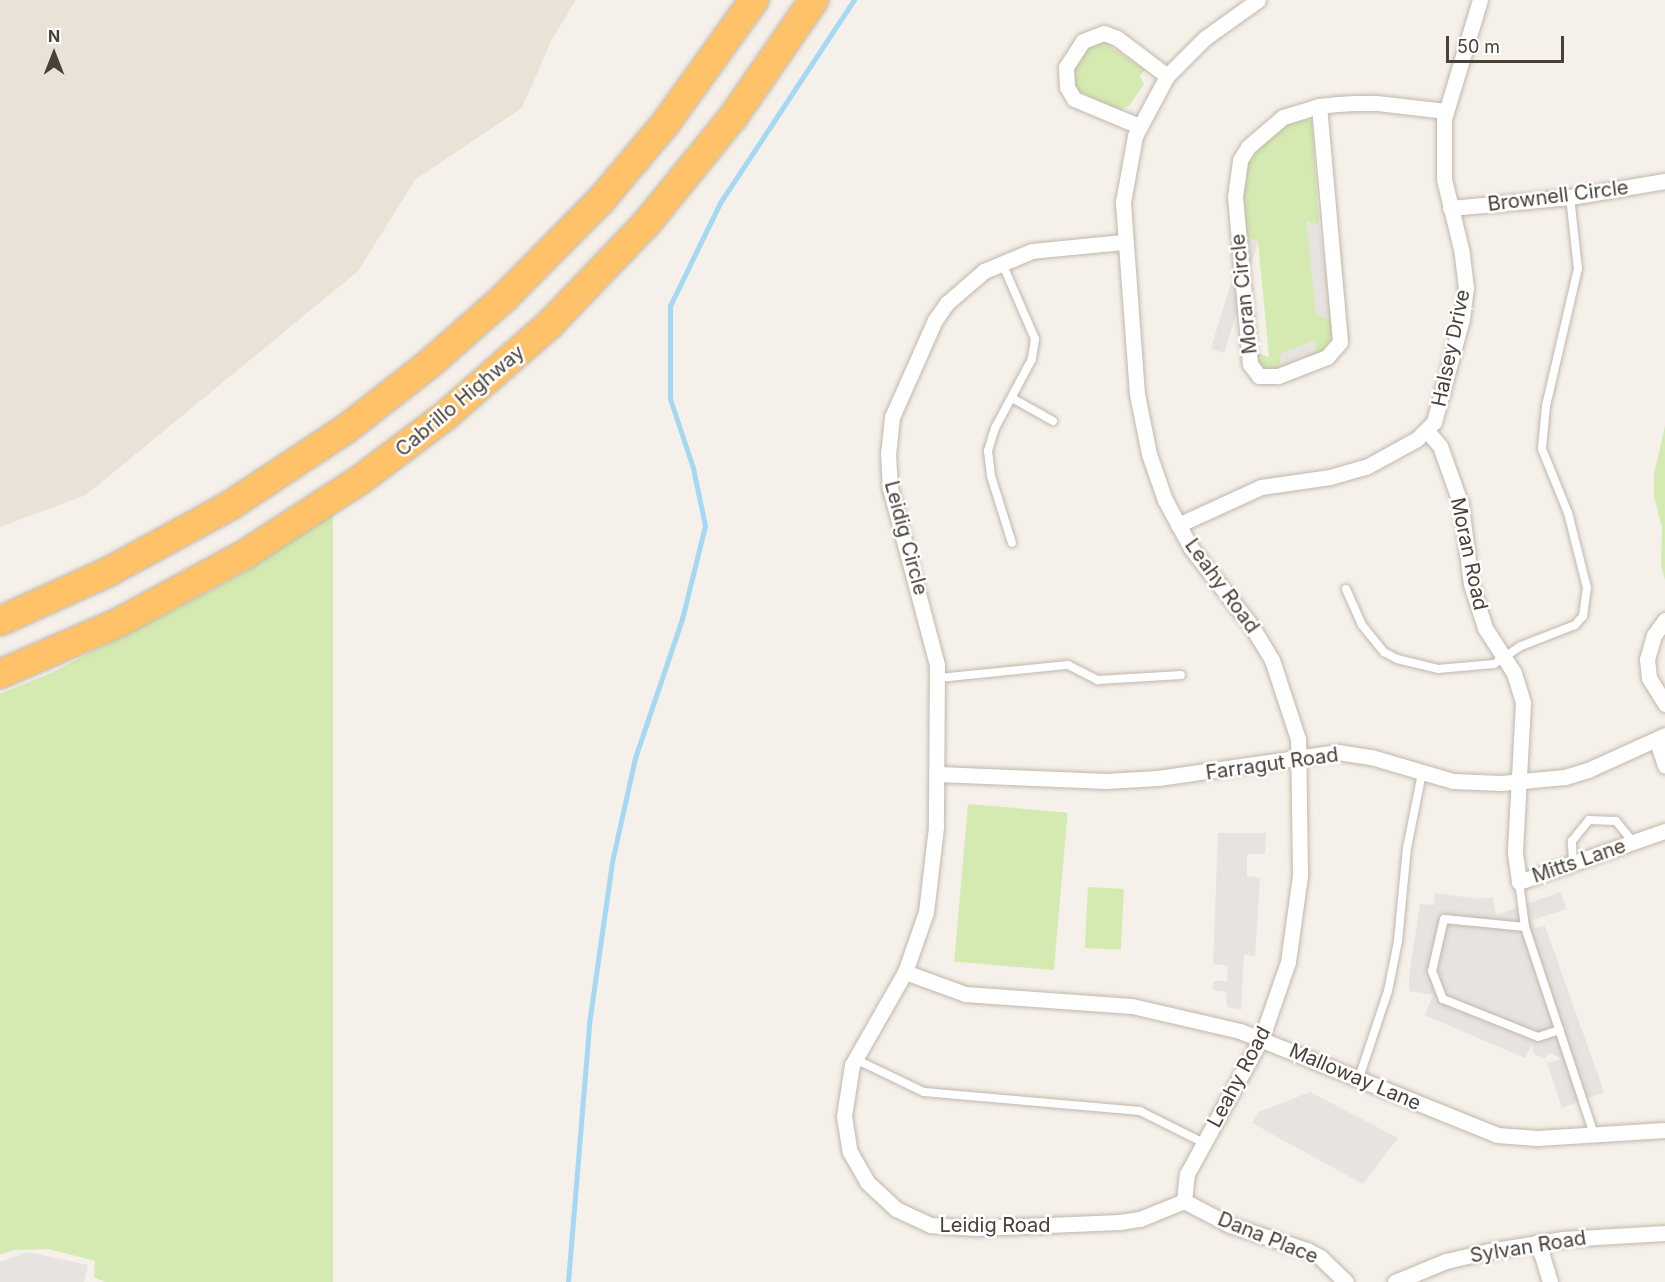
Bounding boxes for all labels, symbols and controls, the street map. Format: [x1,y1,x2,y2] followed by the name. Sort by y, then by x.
[24,24,84,84] north arrow
[1449,24,1568,62] scale bar
[48,26,60,46] text: N
[1457,36,1500,57] text: 50 m
[1486,175,1630,217] street label: Brownell Circle
[1226,233,1262,355] street label: Moran Circle
[1427,287,1475,409] street label: Halsey Drive
[391,340,529,462] street label: Cabrillo Highway
[879,478,933,598] street label: Leidig Circle
[1445,496,1493,612] street label: Moran Road
[1180,534,1264,638] street label: Leahy Road
[1204,743,1340,785] street label: Farragut Road
[1529,834,1629,888] street label: Mitts Lane
[1202,1022,1276,1132] street label: Leahy Road
[1286,1038,1424,1116] street label: Malloway Lane
[1214,1207,1322,1269] street label: Dana Place
[939,1213,1051,1237] street label: Leidig Road
[1468,1226,1588,1268] street label: Sylvan Road

